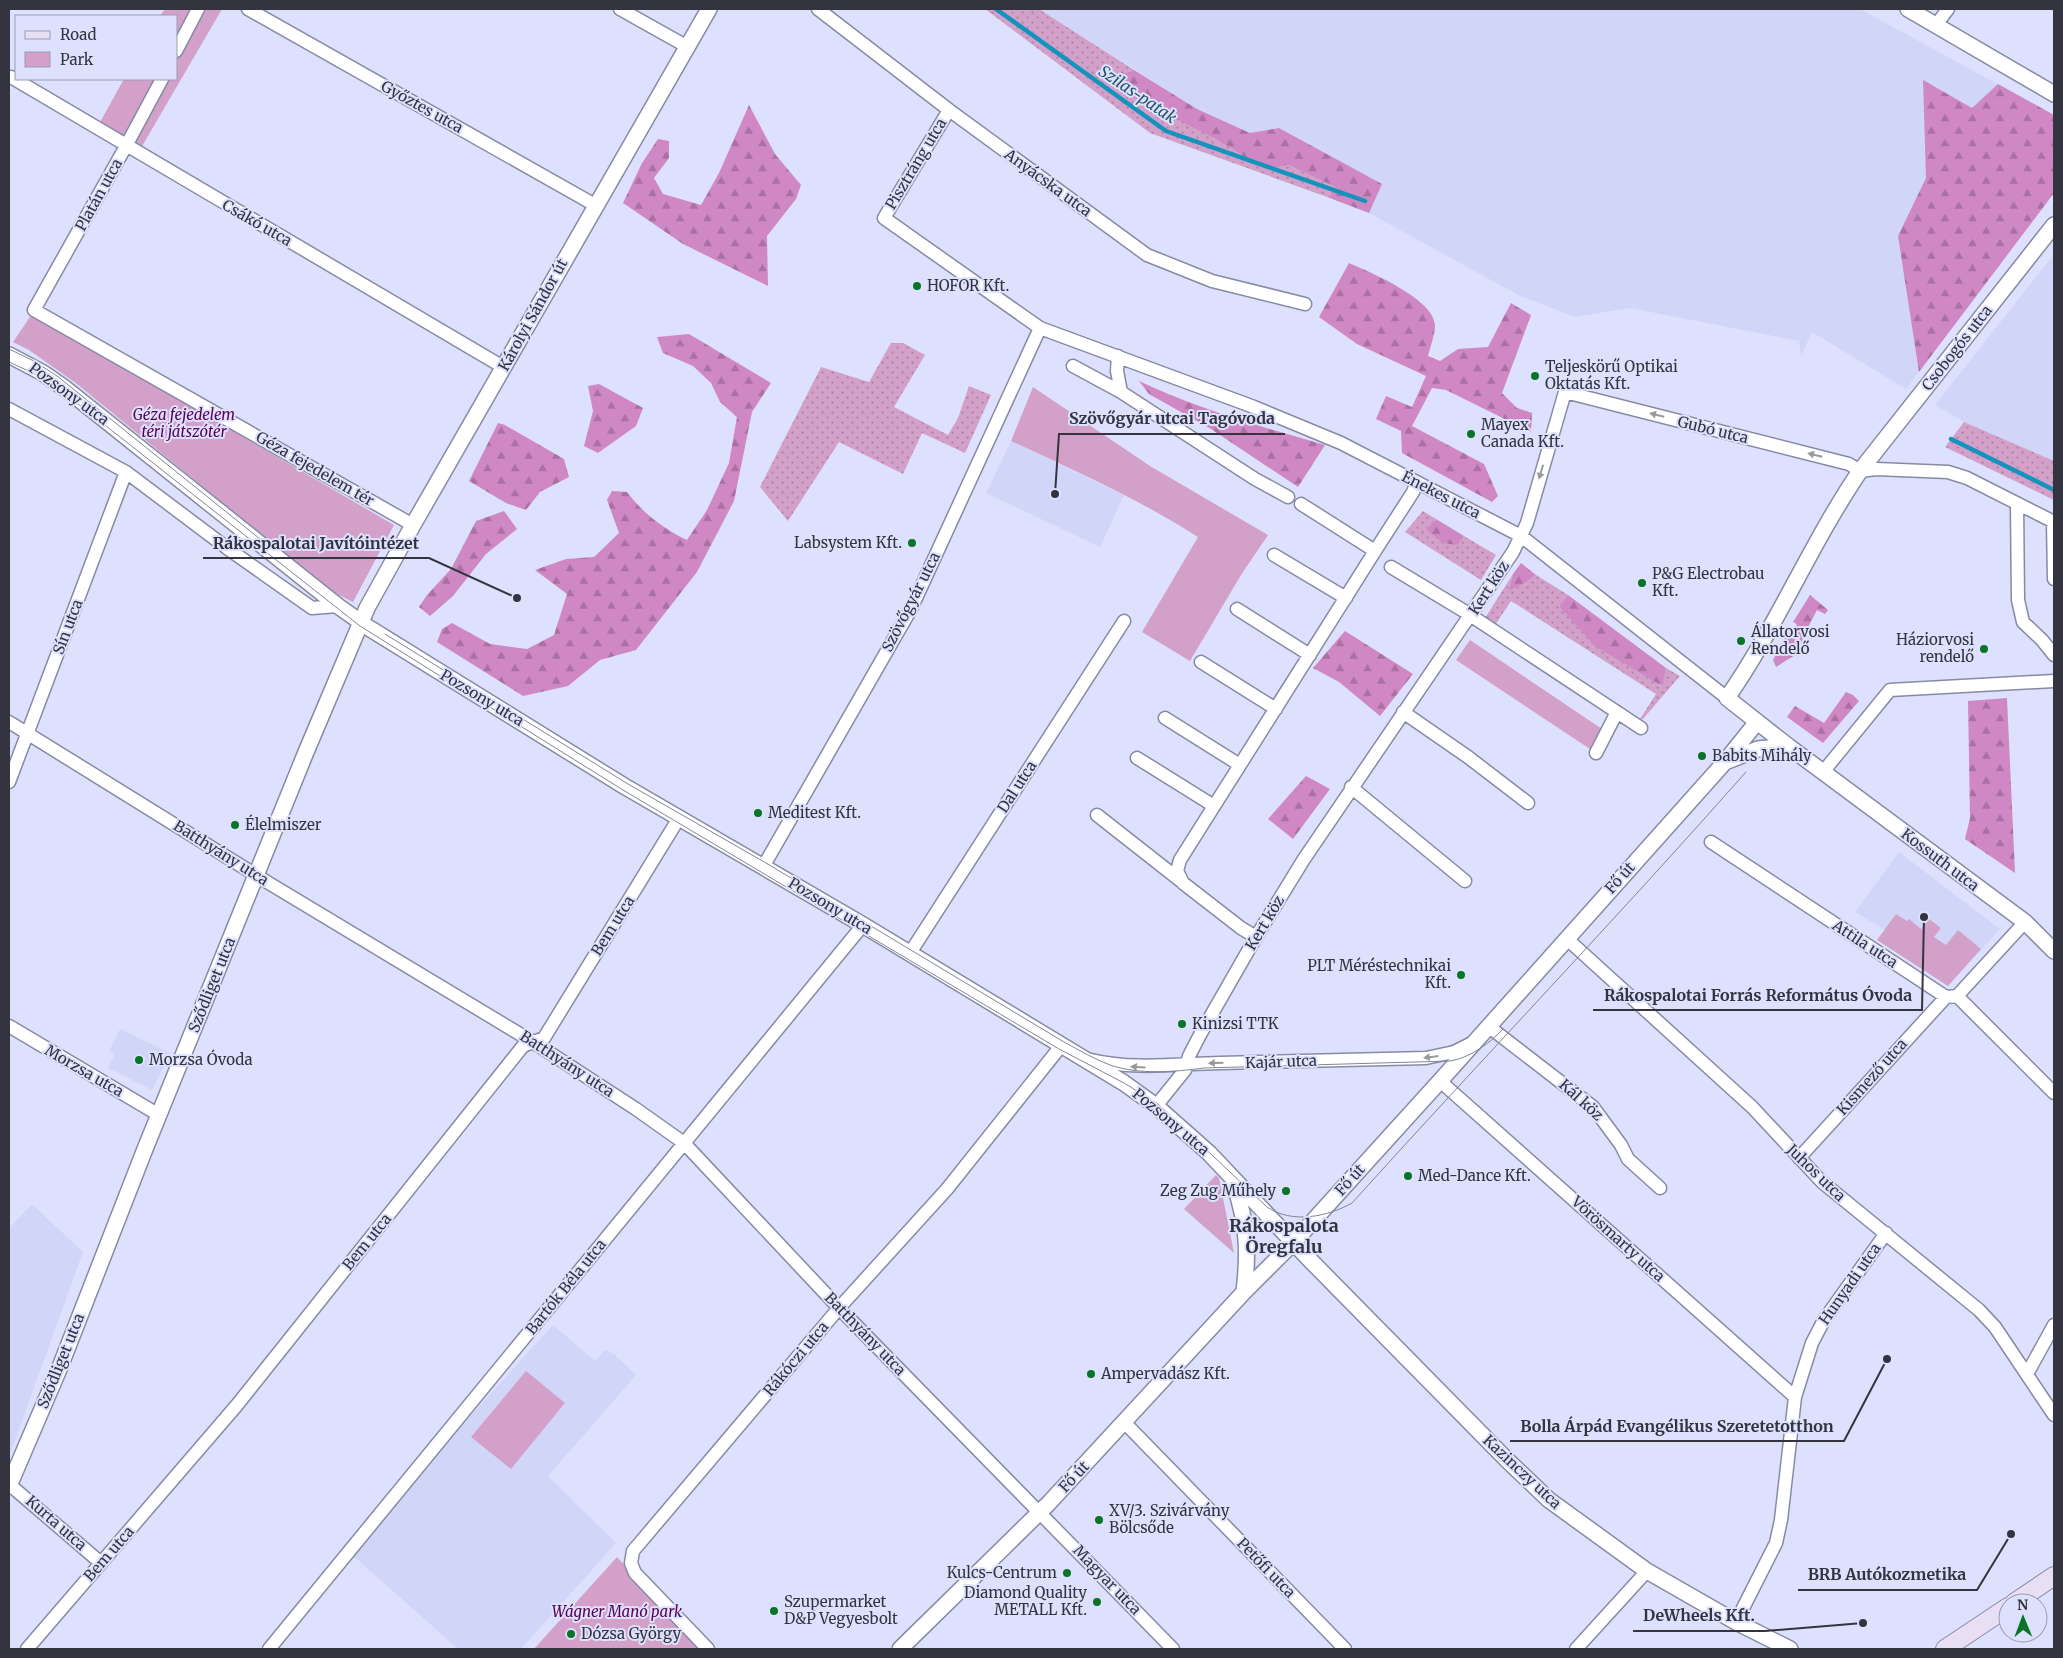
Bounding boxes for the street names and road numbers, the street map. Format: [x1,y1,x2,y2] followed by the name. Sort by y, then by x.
[378,76,467,137] street label: Győztes utca
[881,115,950,213] street label: Pisztráng utca
[1000,144,1096,221] street label: Anyácska utca
[71,155,126,234] street label: Platán utca
[219,195,295,250] street label: Csákó utca
[494,255,571,374] street label: Károlyi Sándor út
[1917,301,1996,394] street label: Csobogós utca
[25,358,113,429] street label: Pozsony utca
[1676,412,1750,447] street label: Gubó utca
[253,427,378,510] street label: Géza fejedelem tér
[1399,466,1484,522] street label: Énekes utca
[877,549,944,655] street label: Szövőgyár utca
[1464,557,1513,618] street label: Kert köz
[48,597,87,657] street label: Sín utca
[437,665,528,730] street label: Pozsony utca
[993,757,1040,816] street label: Dal utca
[170,816,272,889] street label: Batthyány utca
[1898,824,1983,895] street label: Kossuth utca
[1601,858,1639,897] street label: Fő út
[785,873,876,938] street label: Pozsony utca
[587,892,638,959] street label: Bem utca
[1241,892,1288,954] street label: Kert köz
[1828,915,1901,972] street label: Attila utca
[184,934,239,1035] street label: Sződliget utca
[517,1026,618,1101] street label: Batthyány utca
[1832,1034,1911,1119] street label: Kismező utca
[41,1040,127,1101] street label: Morzsa utca
[1245,1051,1317,1072] street label: Kajár utca
[1555,1075,1607,1124] street label: Kál köz
[1129,1084,1214,1159] street label: Pozsony utca
[1782,1139,1850,1205] street label: Juhos utca
[1331,1160,1369,1199] street label: Fő út
[1567,1191,1669,1286] street label: Vörösmarty utca
[338,1210,395,1274] street label: Bem utca
[521,1235,610,1338] street label: Bartók Béla utca
[1814,1239,1885,1328] street label: Hunyadi utca
[821,1288,910,1379] street label: Batthyány utca
[33,1310,88,1411] street label: Sződliget utca
[759,1318,832,1400] street label: Rákóczi utca
[1479,1431,1565,1513] street label: Kazinczy utca
[1054,1457,1093,1496] street label: Fő út
[22,1491,91,1554] street label: Kurta utca
[79,1522,138,1585] street label: Bem utca
[1233,1534,1300,1602] street label: Petőfi utca
[1069,1541,1145,1618] street label: Magyar utca

